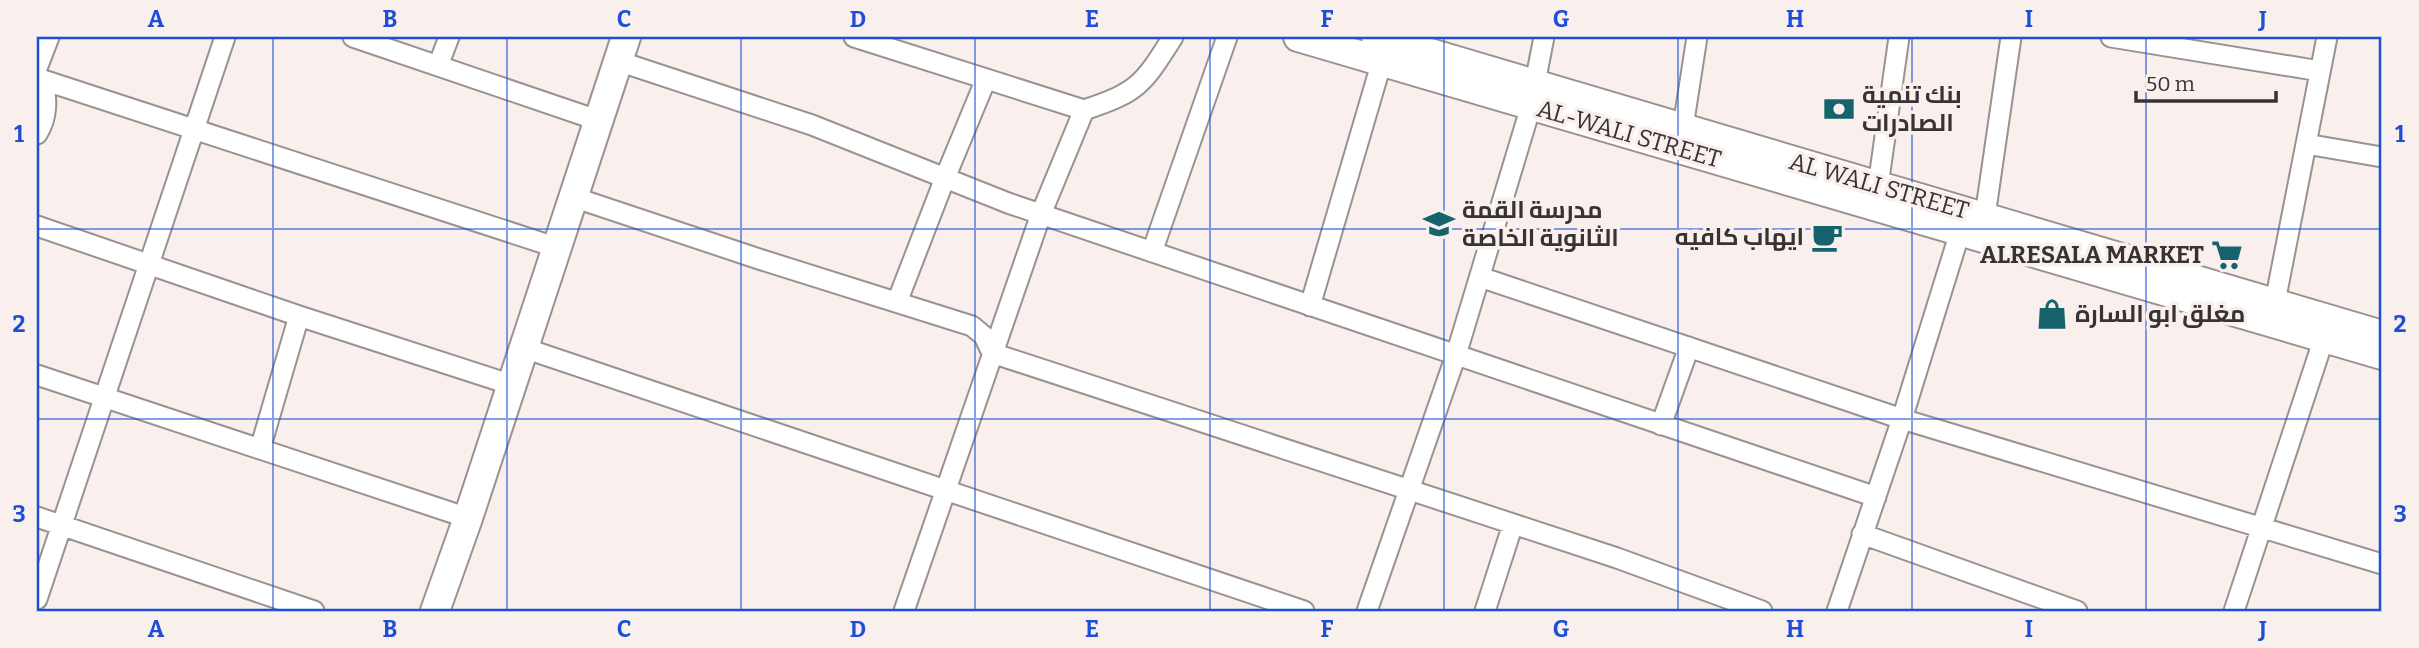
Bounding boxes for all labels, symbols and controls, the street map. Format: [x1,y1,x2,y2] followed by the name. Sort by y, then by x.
[148,5,165,33] text: A
[383,5,397,33] text: B
[617,5,631,33] text: C
[850,5,866,33] text: D
[1085,5,1099,33] text: E
[1321,5,1334,33] text: F
[1553,5,1570,33] text: G
[1786,5,1804,33] text: H
[2025,5,2033,33] text: I
[2257,5,2267,33] text: J
[2136,60,2276,104] scale bar
[2146,71,2195,97] text: 50 m
[1862,81,1962,137] place label: بنك تنمية الصادرات
[1822,92,1856,126] bank icon: بنك تنمية الصادرات
[1534,94,1724,174] street label: AL-WALI STREET
[14,120,24,148] text: 1
[2395,120,2405,148] text: 1
[1786,147,1972,225] street label: AL WALI STREET
[1462,196,1619,252] place label: مدرسة القمة الثانوية الخاصة
[1422,207,1456,241] school or university icon: مدرسة القمة الثانوية الخاصة
[1810,220,1844,254] cafe icon: ايهاب كافيه
[1675,223,1804,251] place label: ايهاب كافيه
[2210,238,2244,272] supermarket icon: ALRESALA MARKET
[1980,241,2204,269] place label: ALRESALA MARKET
[2035,297,2069,331] shop icon: مغلق ابو السارة
[2075,300,2245,328] place label: مغلق ابو السارة
[13,310,26,338] text: 2
[2394,310,2407,338] text: 2
[12,500,26,528] text: 3
[2393,500,2407,528] text: 3
[148,615,165,643] text: A
[383,615,397,643] text: B
[617,615,631,643] text: C
[850,615,866,643] text: D
[1085,615,1099,643] text: E
[1321,615,1334,643] text: F
[1553,615,1570,643] text: G
[1786,615,1804,643] text: H
[2025,615,2033,643] text: I
[2257,615,2267,643] text: J

